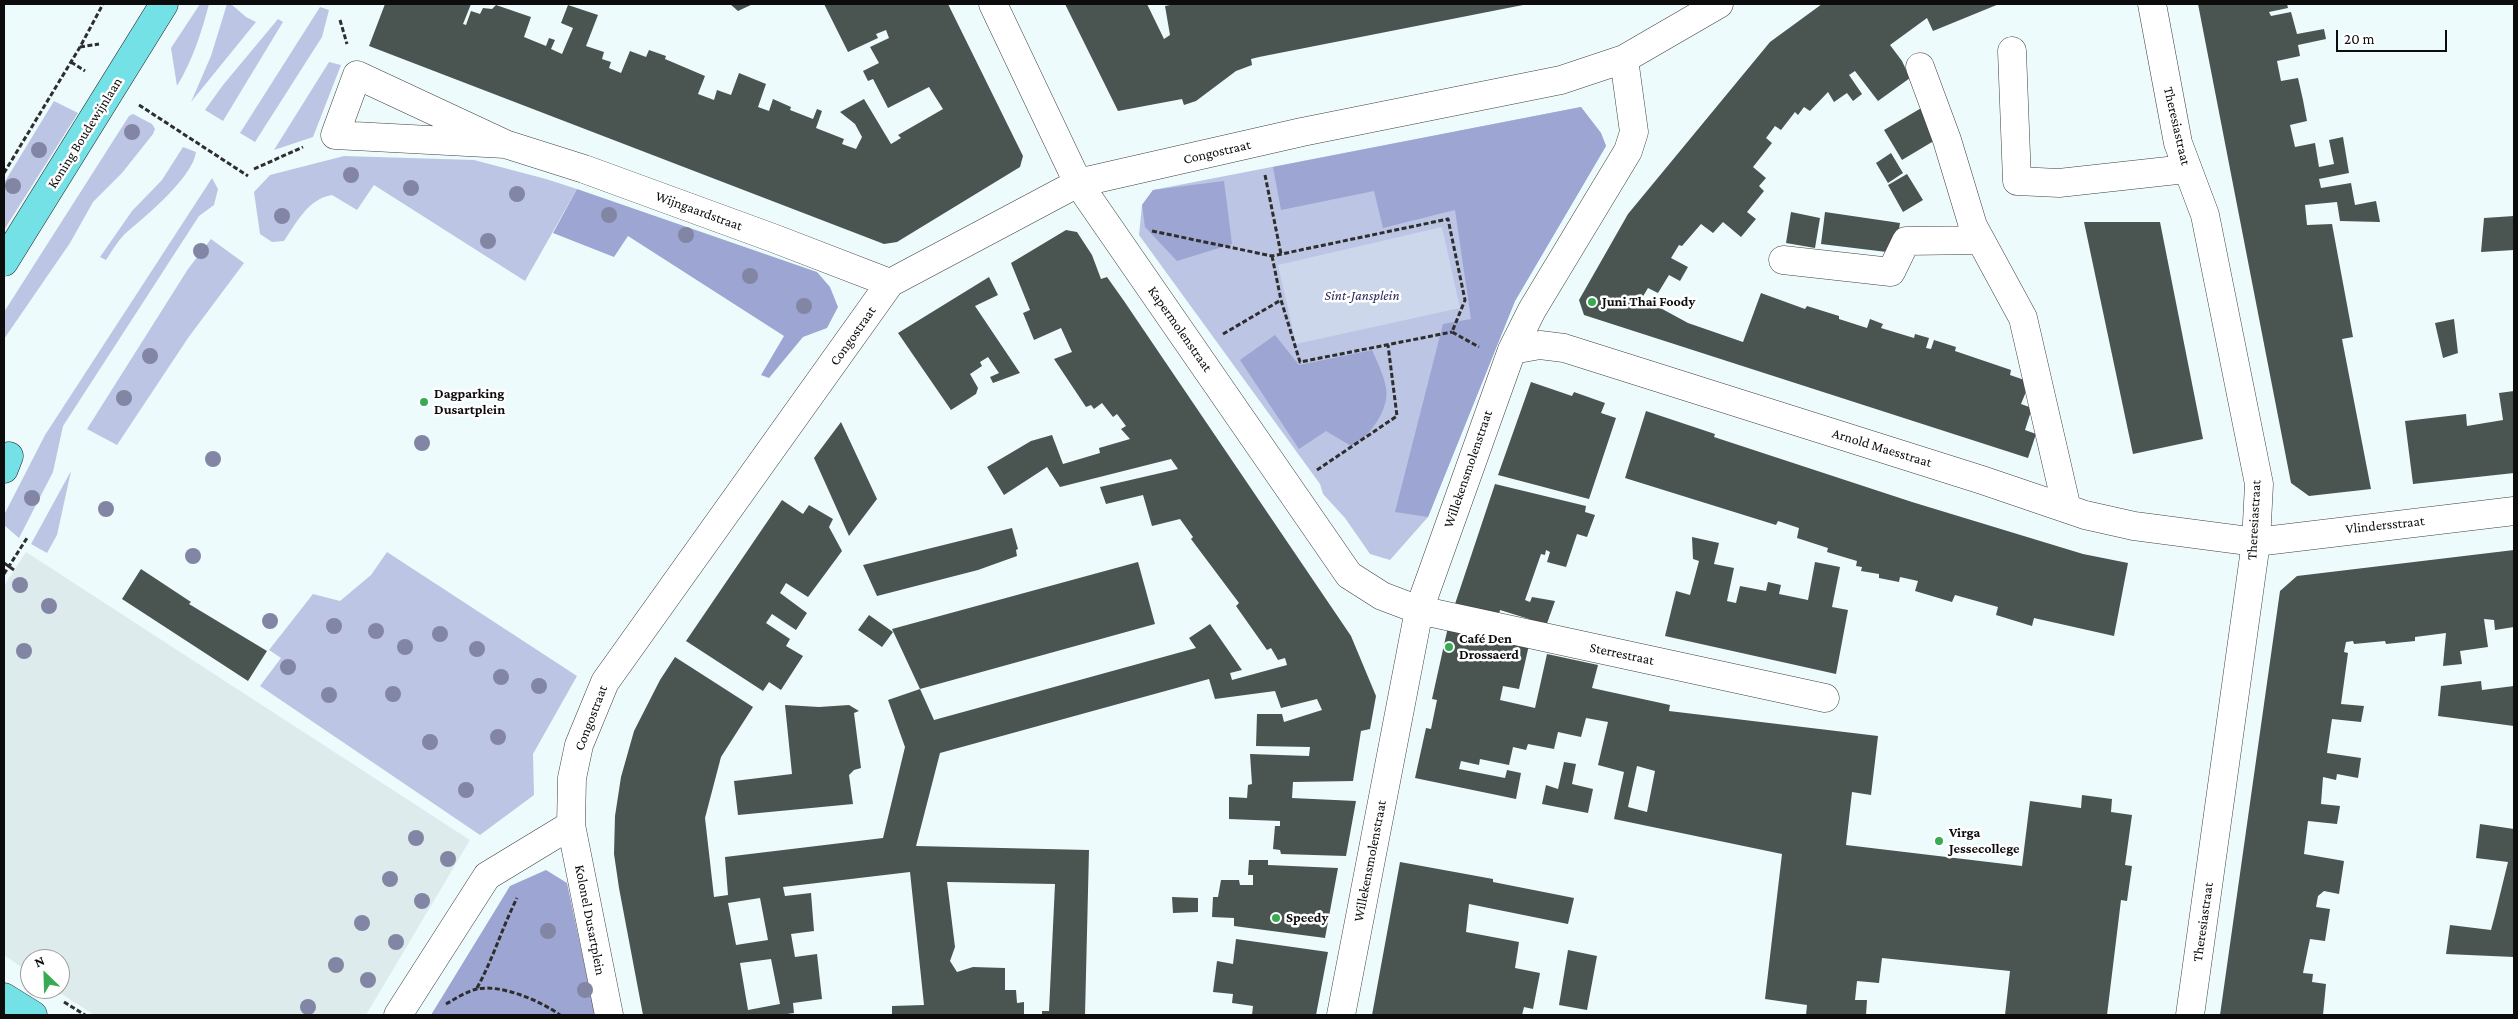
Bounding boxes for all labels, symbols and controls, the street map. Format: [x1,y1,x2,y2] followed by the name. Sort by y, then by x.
[2338,20,2449,52] scale bar
[2344,31,2375,47] text: 20 m
[44,74,126,192] street label: Koning Boudewijnlaan
[2160,85,2194,167] street label: Theresiastraat
[1182,136,1252,168] street label: Congostraat
[653,187,745,235] street label: Wijngaardstraat
[1144,283,1216,375] street label: Kapermolenstraat
[1325,288,1399,304] park label: Sint-Jansplein
[1602,294,1695,310] place label: Juni Thai Foody
[1586,296,1598,308] marker: Juni Thai Foody
[826,303,880,369] street label: Congostraat
[434,386,505,418] place label: Dagparking Dusartplein
[418,396,430,408] marker: Dagparking Dusartplein
[1440,408,1496,530] street label: Willekensmolenstraat
[1830,425,1934,471] street label: Arnold Maesstraat
[2244,480,2264,560] street label: Theresiastraat
[2345,513,2425,537] street label: Vlindersstraat
[1459,631,1519,664] place label: Café Den Drossaerd
[1588,639,1656,669] street label: Sterrestraat
[1443,641,1455,653] marker: Café Den Drossaerd
[571,683,611,753] street label: Congostraat
[1350,799,1390,923] street label: Willekensmolenstraat
[1949,825,2020,858] place label: Virga Jessecollege
[1933,835,1945,847] marker: Virga Jessecollege
[571,863,609,977] street label: Kolonel Dusartplein
[2189,881,2217,963] street label: Theresiastraat
[1286,910,1328,926] place label: Speedy
[1270,912,1282,924] marker: Speedy
[20,949,70,999] north arrow
[32,952,47,970] text: N

